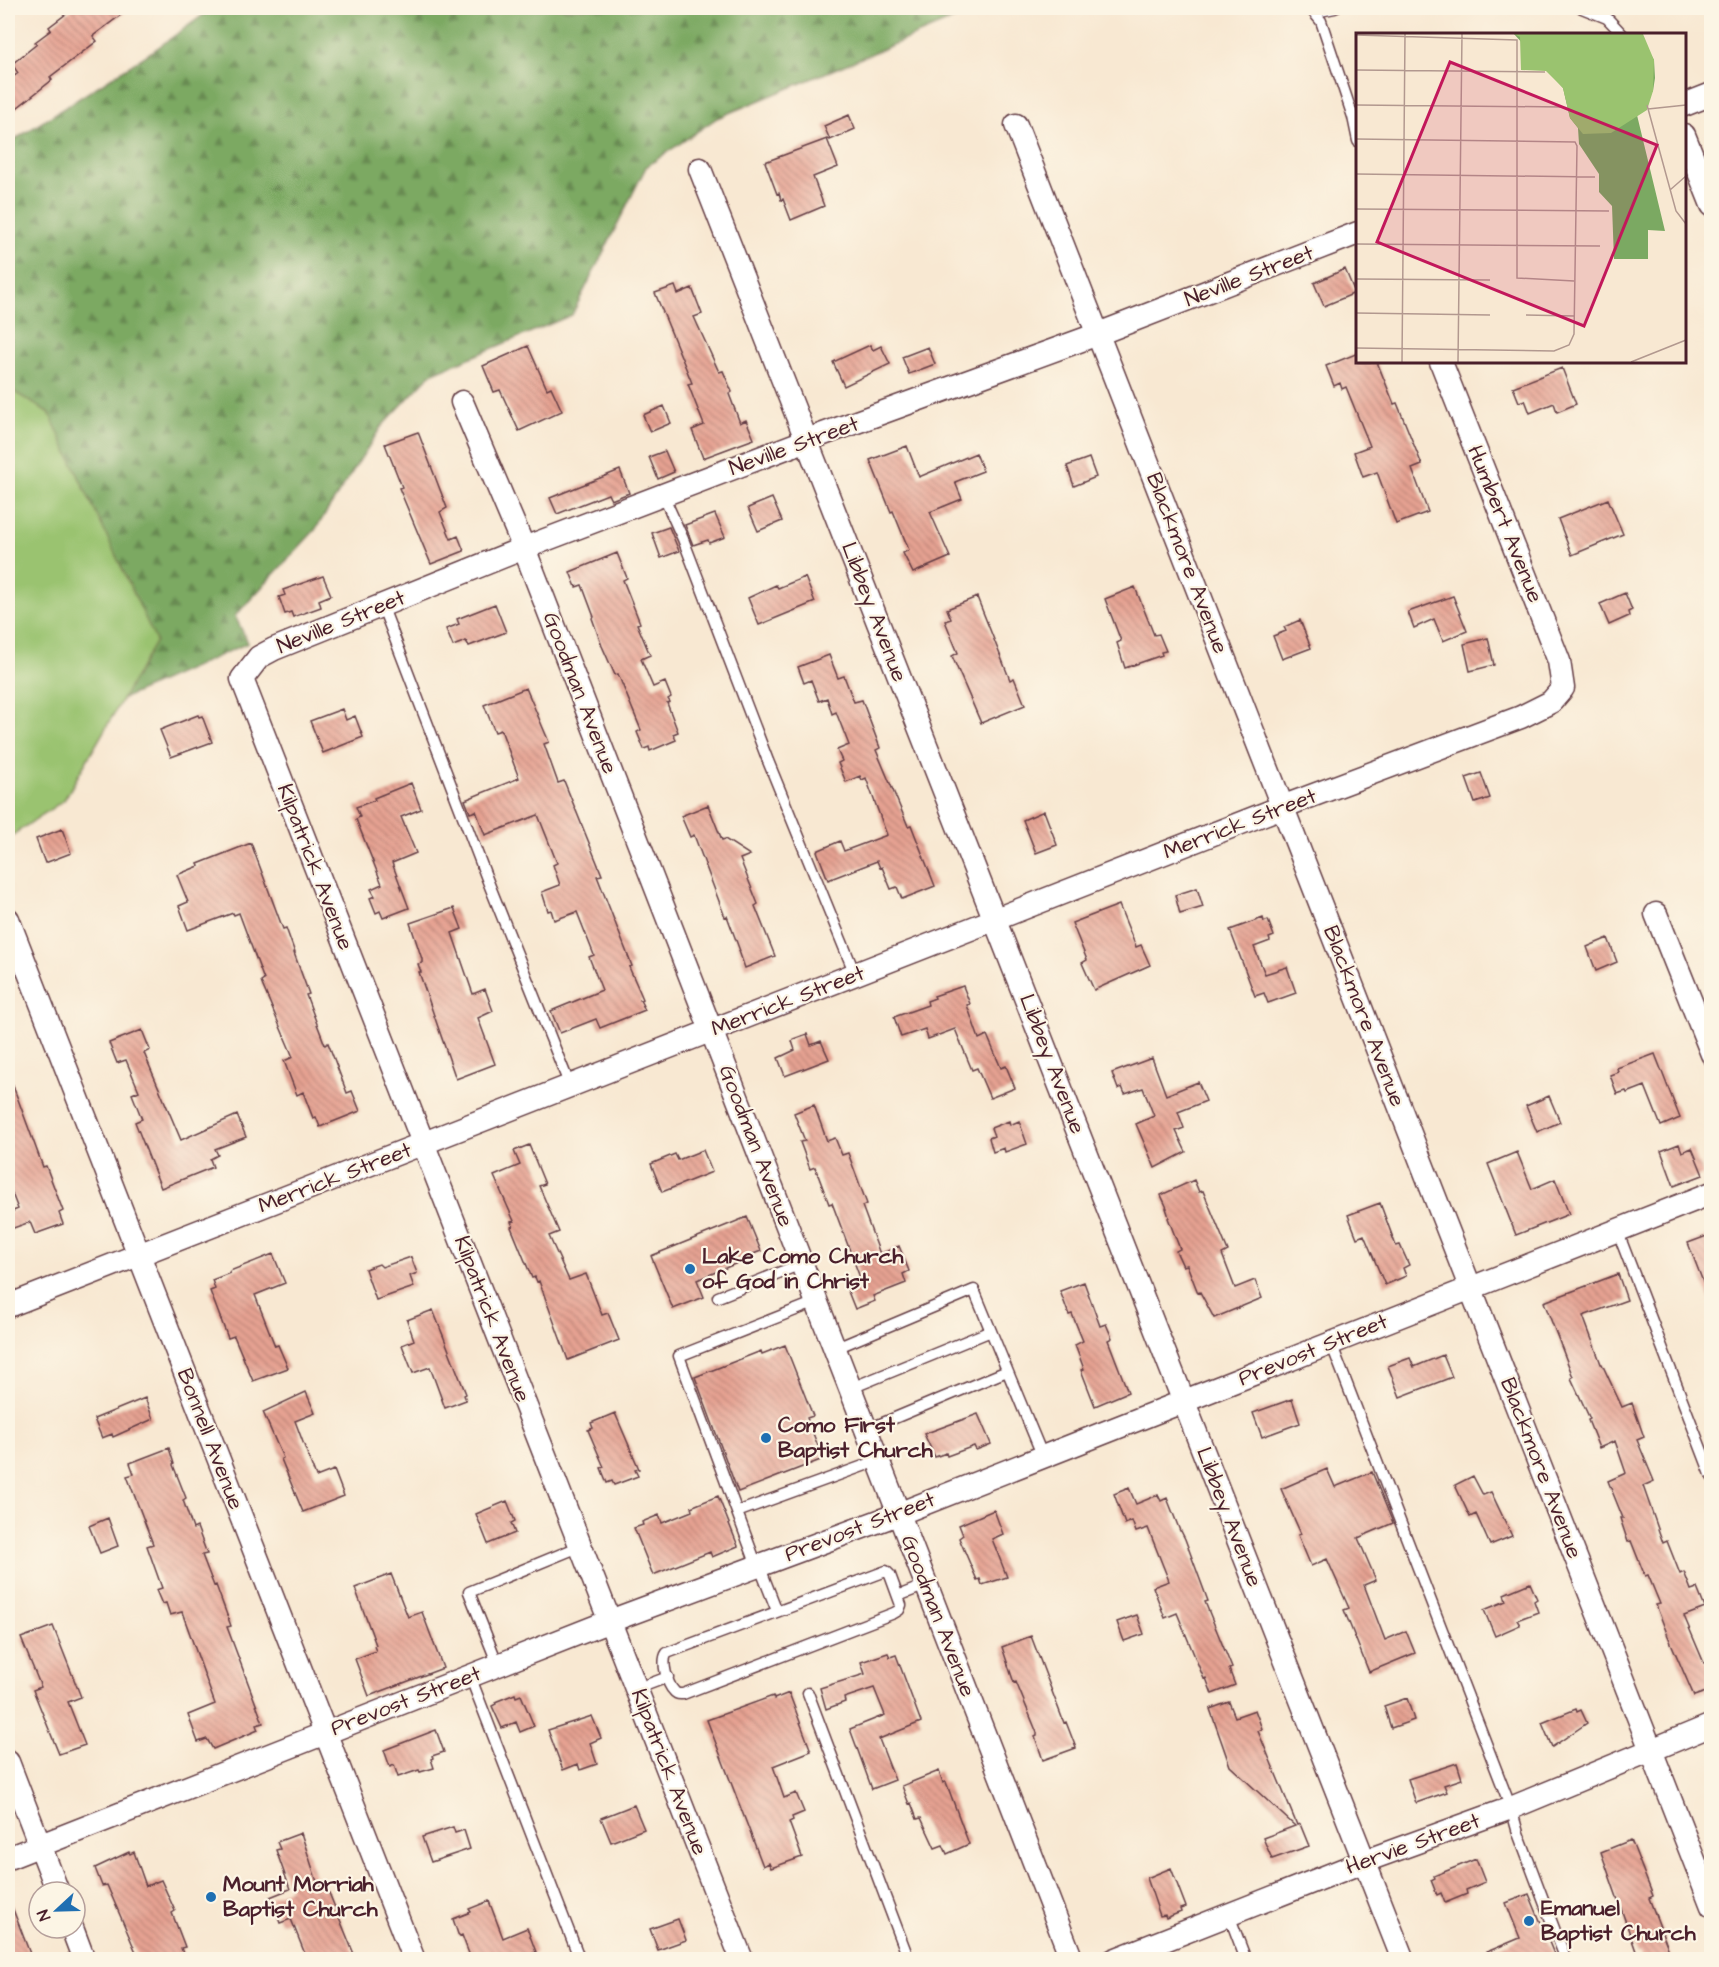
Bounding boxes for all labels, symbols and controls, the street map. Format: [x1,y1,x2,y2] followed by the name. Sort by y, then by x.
[1356,33,1686,363] inset map
[1180,237,1318,315] street label: Neville Street
[725,408,863,484] street label: Neville Street
[1459,441,1551,607] street label: Humbert Avenue
[1138,468,1236,658] street label: Blackmore Avenue
[832,538,915,687] street label: Libbey Avenue
[272,582,410,662] street label: Neville Street
[535,608,625,778] street label: Goodman Avenue
[269,779,361,955] street label: Kilpatrick Avenue
[1159,780,1321,867] street label: Merrick Street
[1315,921,1413,1111] street label: Blackmore Avenue
[707,957,869,1044] street label: Merrick Street
[1010,990,1093,1139] street label: Libbey Avenue
[711,1061,801,1231] street label: Goodman Avenue
[254,1134,416,1221] street label: Merrick Street
[446,1231,538,1407] street label: Kilpatrick Avenue
[702,1241,905,1297] place label: Lake Como Church of God in Christ
[683,1262,697,1276] marker: Lake Como Church of God in Christ
[1234,1306,1392,1394] street label: Prevost Street
[169,1364,251,1514] street label: Bonnell Avenue
[1492,1373,1590,1563] street label: Blackmore Avenue
[778,1410,934,1466] place label: Como First Baptist Church
[759,1431,773,1445] marker: Como First Baptist Church
[1187,1443,1270,1592] street label: Libbey Avenue
[780,1484,940,1570] street label: Prevost Street
[893,1531,983,1701] street label: Goodman Avenue
[326,1658,486,1744] street label: Prevost Street
[623,1684,715,1860] street label: Kilpatrick Avenue
[1342,1805,1484,1883] street label: Hervie Street
[223,1869,379,1925] place label: Mount Morriah Baptist Church
[27,1880,87,1940] north arrow
[204,1890,218,1904] marker: Mount Morriah Baptist Church
[1541,1893,1697,1949] place label: Emanuel Baptist Church
[32,1906,56,1924] text: N
[1522,1914,1536,1928] marker: Emanuel Baptist Church

